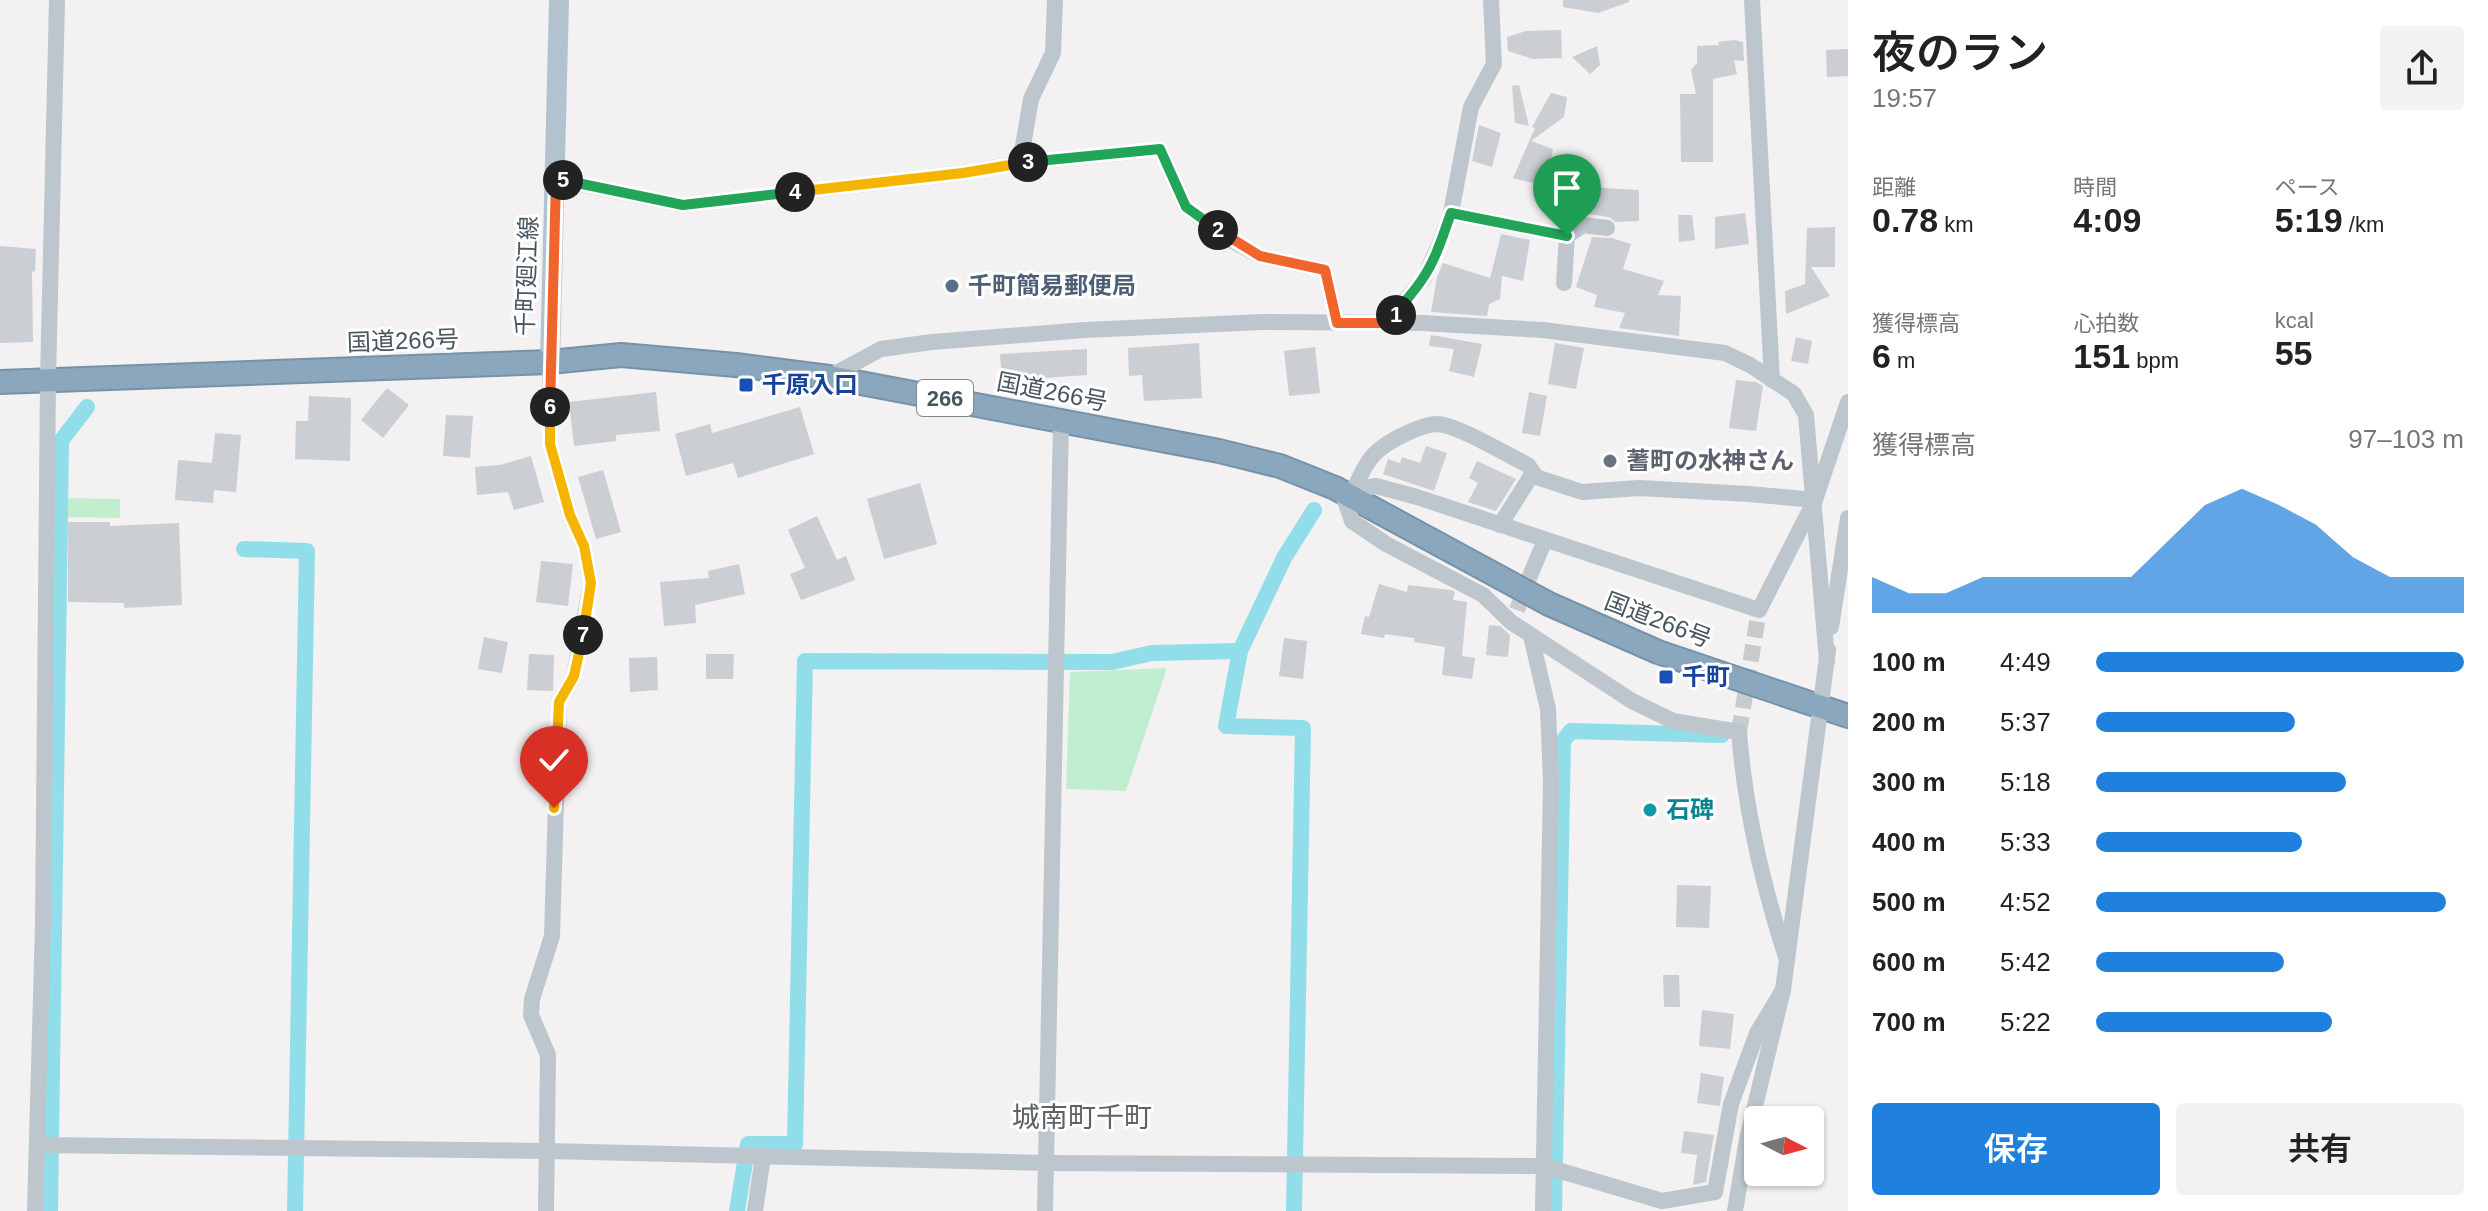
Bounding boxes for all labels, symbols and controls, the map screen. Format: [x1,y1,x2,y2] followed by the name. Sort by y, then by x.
[2380,26,2464,110] button: share
[1872,28,2048,77] text: 夜のラン
[1872,83,1937,113] text: 19:57
[1008,142,1048,182] pin: 3
[1022,149,1034,174] text: 3
[1533,154,1601,236] pin
[543,160,583,200] pin: 5
[1545,166,1589,210] icon: arrive
[557,167,569,192] text: 5
[775,172,815,212] pin: 4
[1872,175,1916,200] text: 距離
[2073,175,2117,200] text: 時間
[2275,175,2340,200] text: ペース
[789,179,801,204] text: 4
[1872,201,1938,239] text: 0.78
[2073,201,2141,239] text: 4:09
[2275,201,2343,239] text: 5:19
[1198,210,1238,250] pin: 2
[1938,212,1974,237] text: km
[2343,212,2384,237] text: /km
[511,216,542,336] street label: 千町廻江線
[1212,217,1224,242] text: 2
[968,272,1136,299] place label: 千町簡易郵便局
[943,277,961,295] marker: 千町簡易郵便局
[1376,295,1416,335] pin: 1
[1390,302,1402,327] text: 1
[2275,308,2314,333] text: kcal
[1872,311,1960,336] text: 獲得標高
[2073,311,2139,336] text: 心拍数
[347,325,459,356] street label: 国道266号
[2275,334,2312,372] text: 55
[1872,337,1891,375] text: 6
[2073,337,2130,375] text: 151
[1891,348,1915,373] text: m
[2130,348,2179,373] text: bpm
[995,368,1110,415] street label: 国道266号
[762,371,858,398] place label: 千原入口
[737,376,755,394] marker: 千原入口
[917,380,973,416] road number: 266
[530,387,570,427] pin: 6
[544,394,556,419] text: 6
[2348,424,2464,454] text: 97–103 m
[1872,430,1976,460] text: 獲得標高
[1626,447,1794,474] place label: 蓍町の水神さん
[1601,452,1619,470] marker: 蓍町の水神さん
[1601,587,1715,652] street label: 国道266号
[563,615,603,655] pin: 7
[577,622,589,647] text: 7
[1872,647,1946,677] text: 100 m
[2000,647,2051,677] text: 4:49
[1682,663,1730,690] place label: 千町
[1657,668,1675,686] marker: 千町
[1872,707,1946,737] text: 200 m
[2000,707,2051,737] text: 5:37
[520,726,588,808] pin
[532,738,576,782] icon: check
[1872,767,1946,797] text: 300 m
[2000,767,2051,797] text: 5:18
[1666,796,1714,823] place label: 石碑
[1641,801,1659,819] marker: 石碑
[1872,827,1946,857] text: 400 m
[2000,827,2051,857] text: 5:33
[1872,887,1946,917] text: 500 m
[2000,887,2051,917] text: 4:52
[1872,947,1946,977] text: 600 m
[2000,947,2051,977] text: 5:42
[1872,1007,1946,1037] text: 700 m
[2000,1007,2051,1037] text: 5:22
[1012,1102,1152,1133] district label: 城南町千町
[1872,1103,2160,1195] button: 保存
[2176,1103,2464,1195] button: 共有
[1744,1106,1824,1186] north arrow
[1744,1106,1824,1186] map controls

